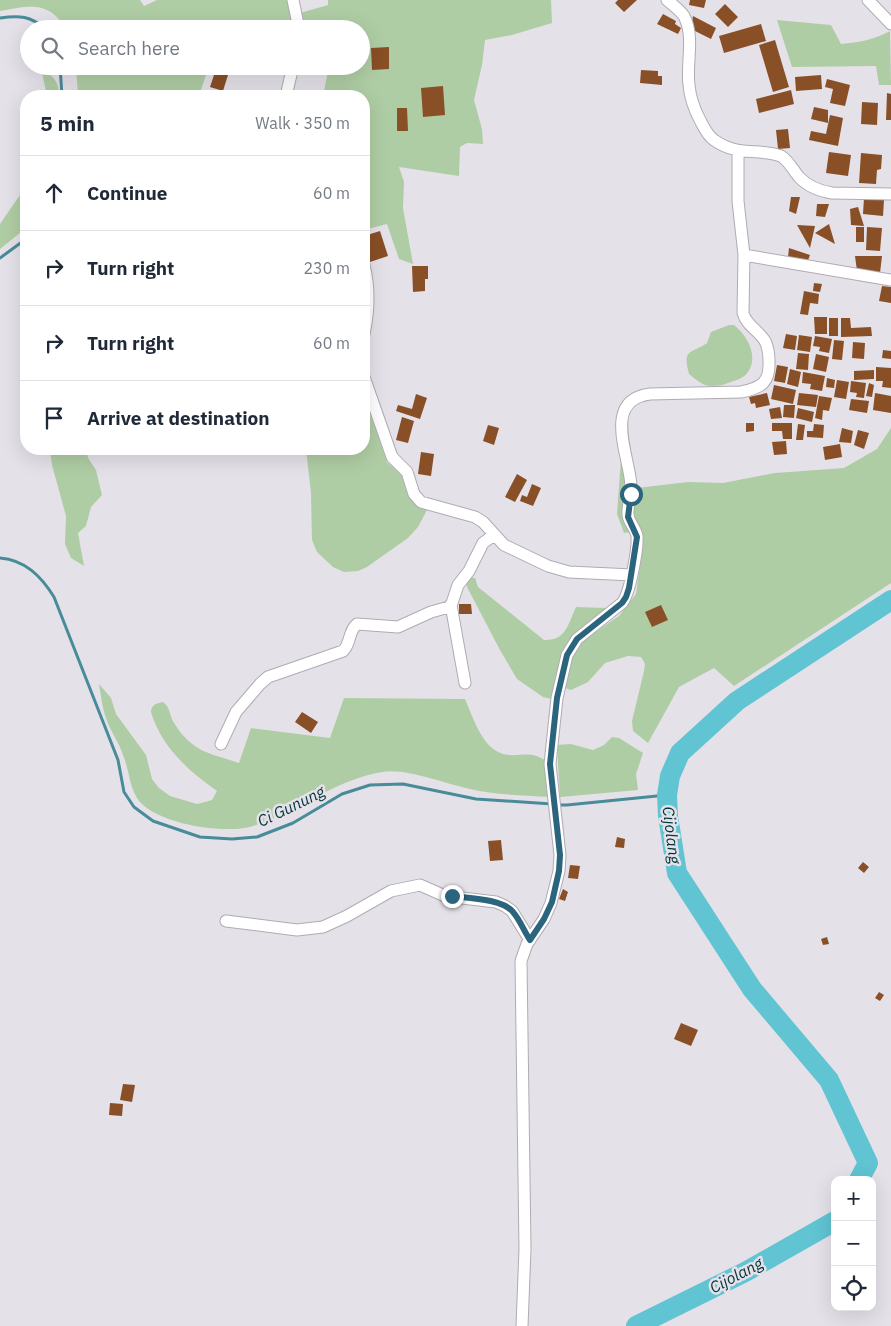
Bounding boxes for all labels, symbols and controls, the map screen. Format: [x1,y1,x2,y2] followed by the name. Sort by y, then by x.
[20,20,370,75] search box
[38,34,66,62] icon: search
[78,36,180,60] text: Search here
[40,109,95,137] text: 5 min
[255,113,350,133] text: Walk · 350 m
[40,179,68,207] icon: ahead
[87,181,167,205] text: Continue
[313,183,350,203] text: 60 m
[40,254,68,282] icon: right
[87,256,174,280] text: Turn right
[303,258,350,278] text: 230 m
[40,329,68,357] icon: right
[87,331,174,355] text: Turn right
[313,333,350,353] text: 60 m
[40,404,68,432] icon: arrive
[87,406,270,430] text: Arrive at destination
[620,483,643,506] route start
[254,781,329,831] water label: Ci Gunung
[659,805,686,866] water label: Cijolang
[441,885,464,908] route end
[831,1176,876,1311] map controls
[831,1176,876,1221] button: +
[831,1221,876,1266] button: −
[706,1252,767,1297] water label: Cijolang
[831,1266,876,1311] button: locate

